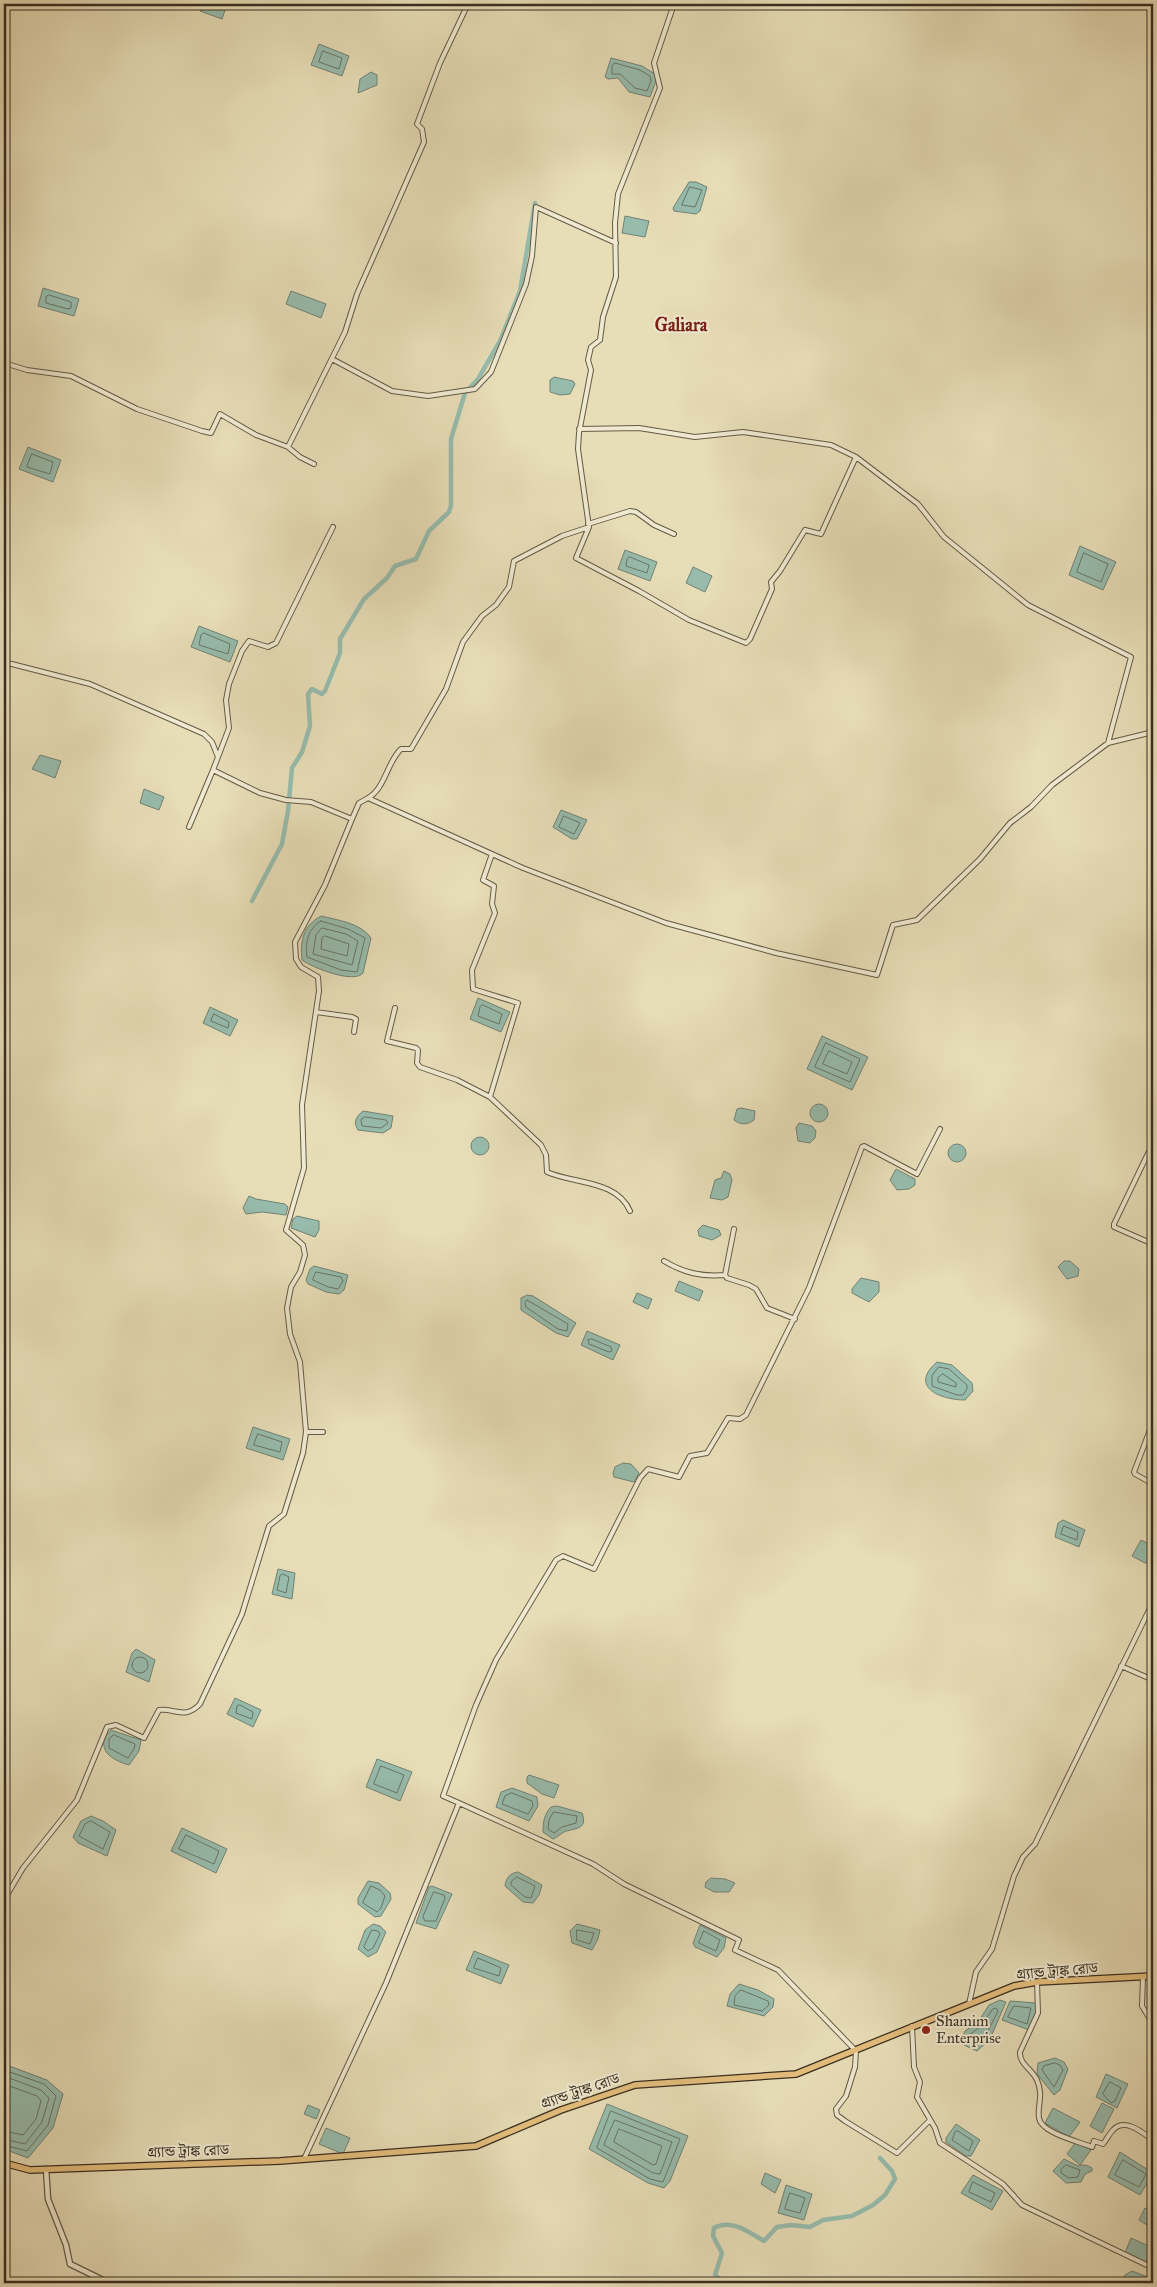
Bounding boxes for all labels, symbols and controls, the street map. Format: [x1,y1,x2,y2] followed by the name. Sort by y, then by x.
[655,314,708,336] district label: Galiara
[1015,1958,1099,1984] street label: গ্র্যান্ড ট্রাঙ্ক রোড
[936,2012,1001,2047] place label: Shamim Enterprise
[920,2024,932,2036] marker: Shamim Enterprise
[538,2069,622,2113] street label: গ্র্যান্ড ট্রাঙ্ক রোড
[147,2141,230,2161] street label: গ্র্যান্ড ট্রাঙ্ক রোড

